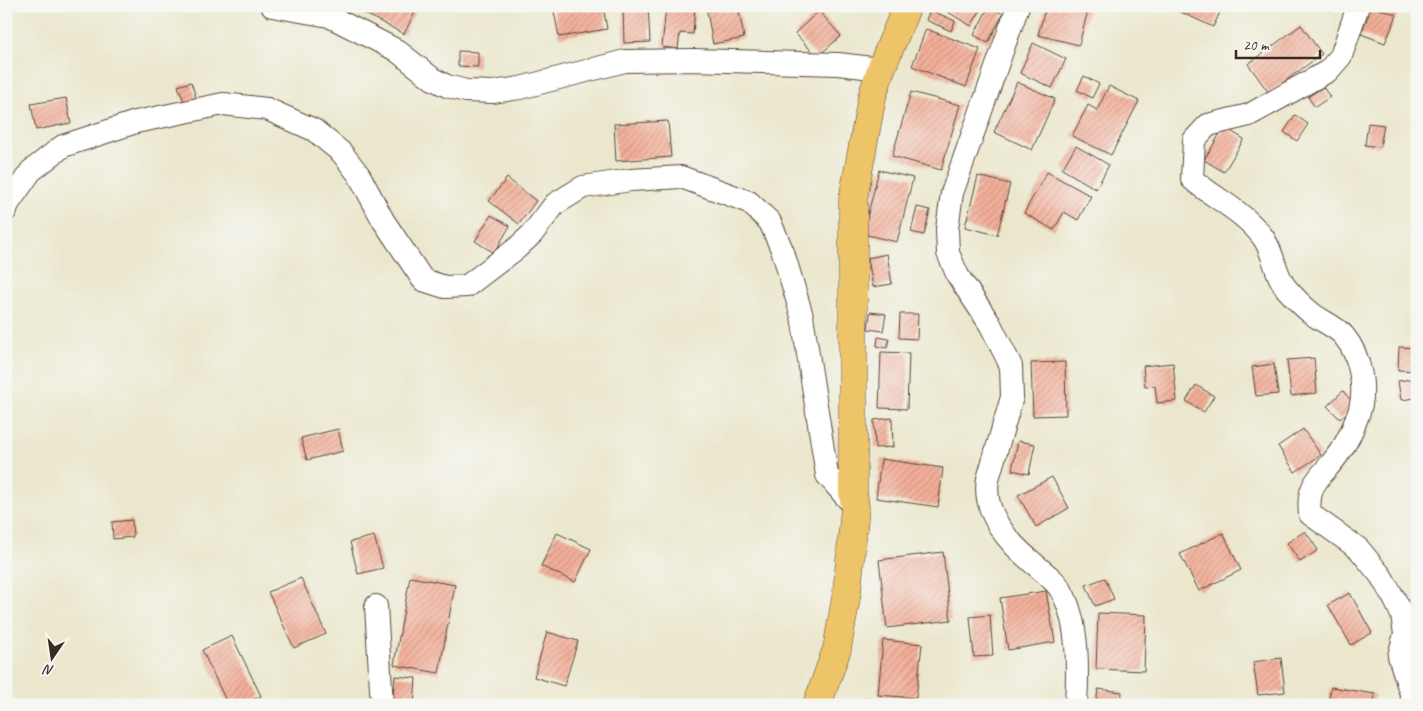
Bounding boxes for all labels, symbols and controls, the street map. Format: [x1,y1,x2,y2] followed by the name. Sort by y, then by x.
[1236,28,1319,60] scale bar
[1243,36,1270,55] text: 20 m
[28,634,78,684] north arrow
[41,660,55,679] text: N

